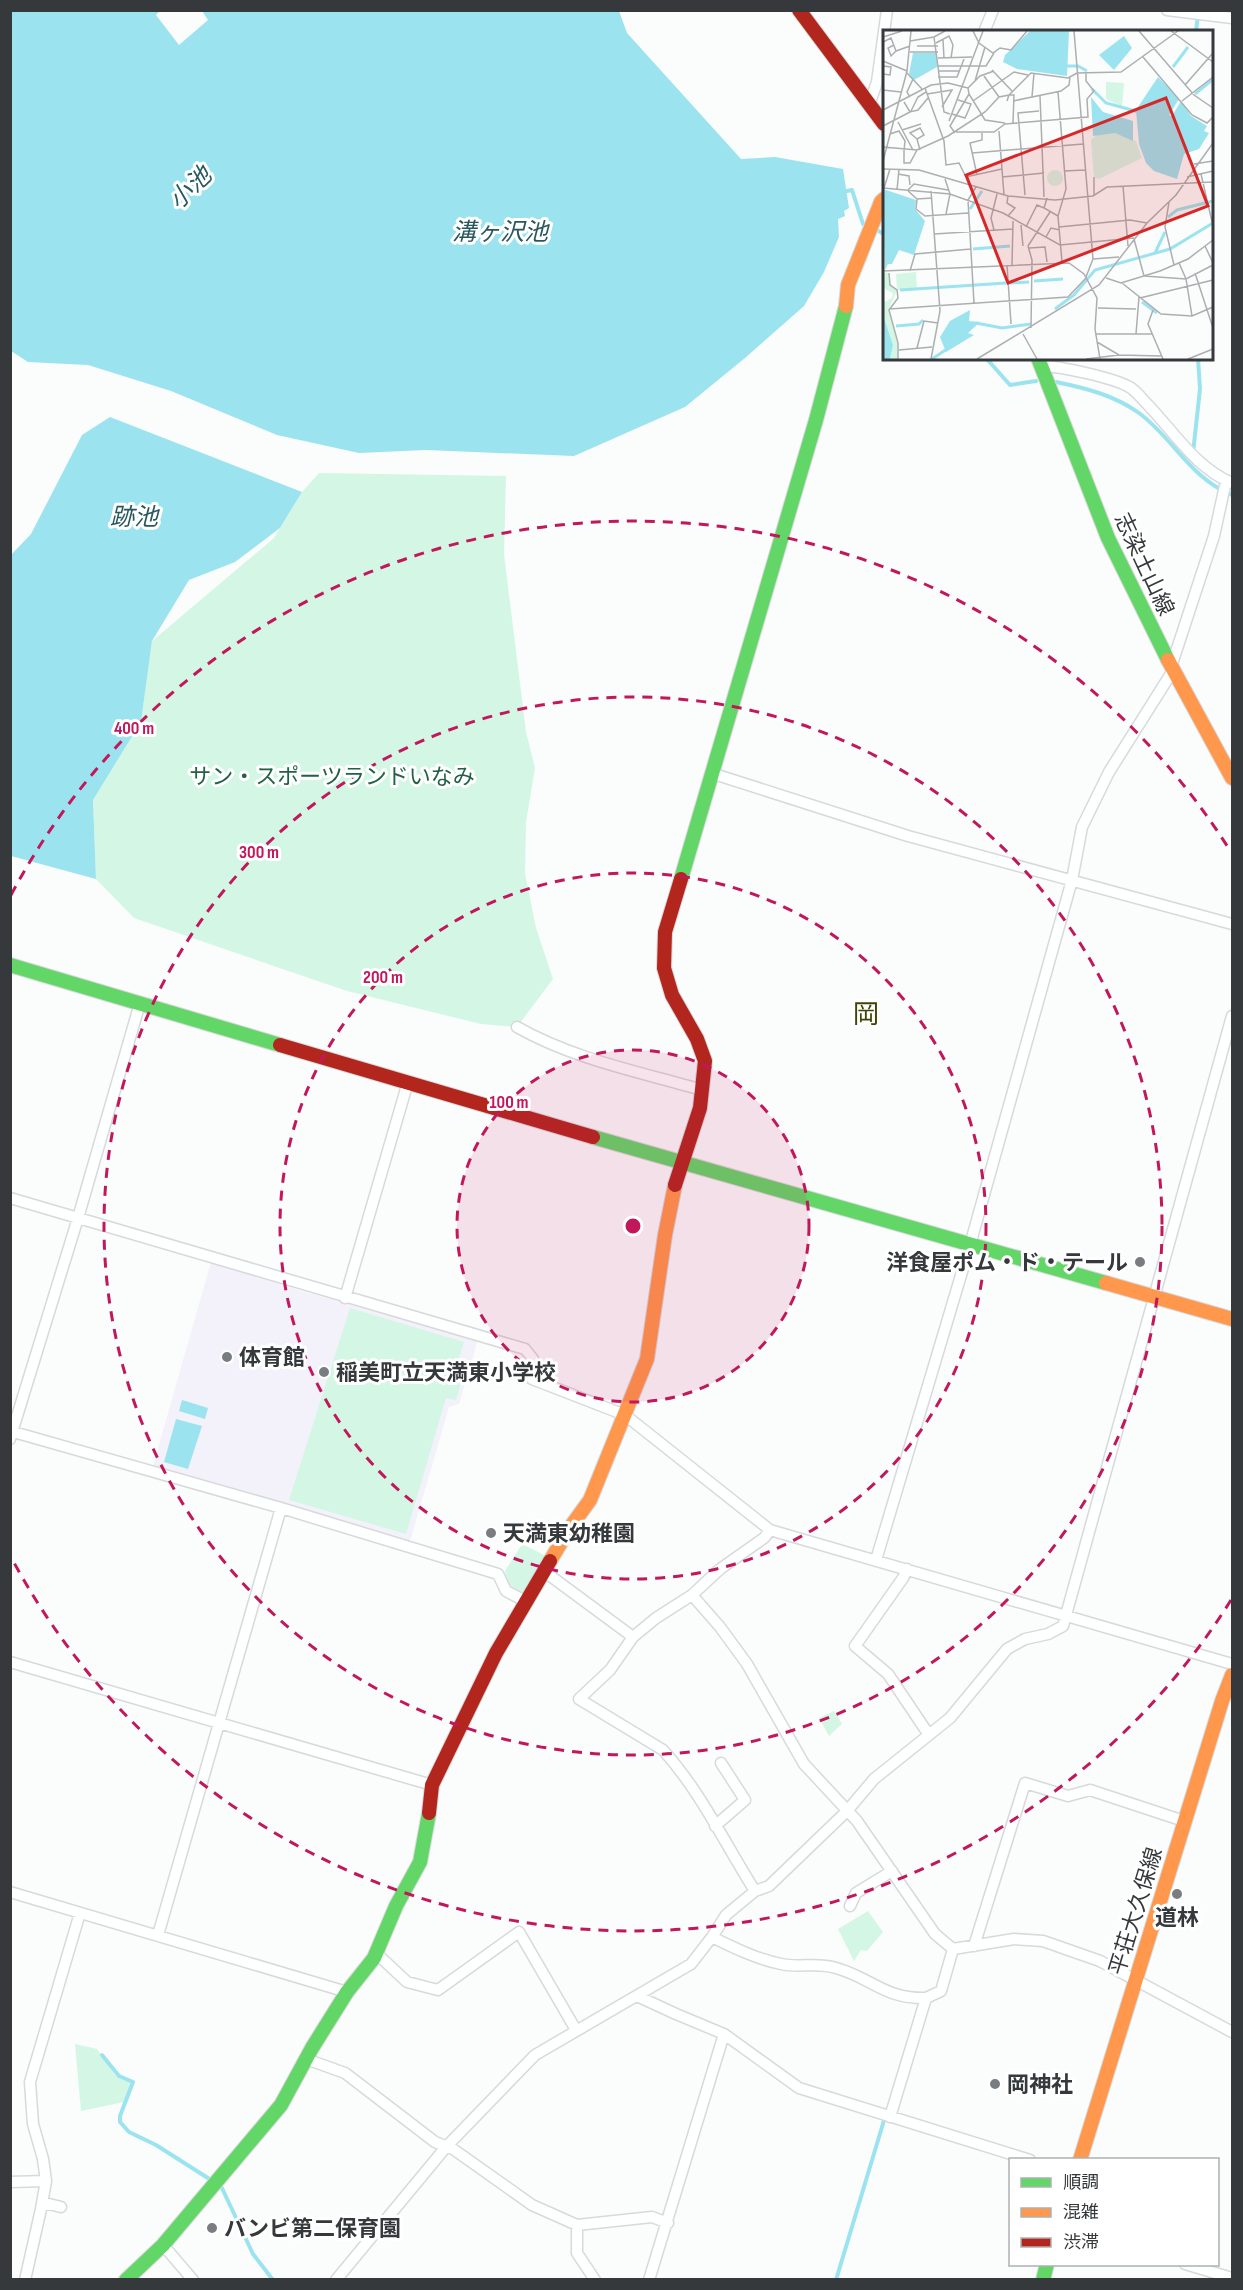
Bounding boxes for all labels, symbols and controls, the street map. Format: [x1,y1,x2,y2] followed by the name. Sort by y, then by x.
[883,30,1213,360] inset map
[163,160,219,215] water label: 小池
[452,218,550,247] water label: 溝ヶ沢池
[110,503,160,532] water label: 跡池
[1108,509,1179,620] street label: 志染土山線
[114,718,154,739] text: 400 m
[189,764,475,791] park label: サン・スポーツランドいなみ
[239,842,279,863] text: 300 m
[363,967,403,988] text: 200 m
[853,1000,879,1031] district label: 岡
[490,1092,529,1113] text: 100 m
[623,1216,643,1236] centre of rings
[886,1250,1128,1277] place label: 洋食屋ポム・ド・テール
[1133,1255,1147,1269] marker: 洋食屋ポム・ド・テール
[239,1345,305,1372] place label: 体育館
[220,1350,234,1364] marker: 体育館
[336,1360,556,1387] place label: 稲美町立天満東小学校
[317,1365,331,1379] marker: 稲美町立天満東小学校
[503,1521,635,1548] place label: 天満東幼稚園
[484,1526,498,1540] marker: 天満東幼稚園
[1104,1844,1169,1979] street label: 平荘大久保線
[1170,1887,1184,1901] marker: 道林
[1155,1905,1199,1932] place label: 道林
[1007,2072,1073,2099] place label: 岡神社
[988,2077,1002,2091] marker: 岡神社
[1009,2158,1219,2266] legend
[1063,2172,1099,2193] text: 順調
[1063,2202,1099,2223] text: 混雑
[224,2216,401,2243] place label: バンビ第二保育園
[205,2221,219,2235] marker: バンビ第二保育園
[1063,2232,1099,2253] text: 渋滞

